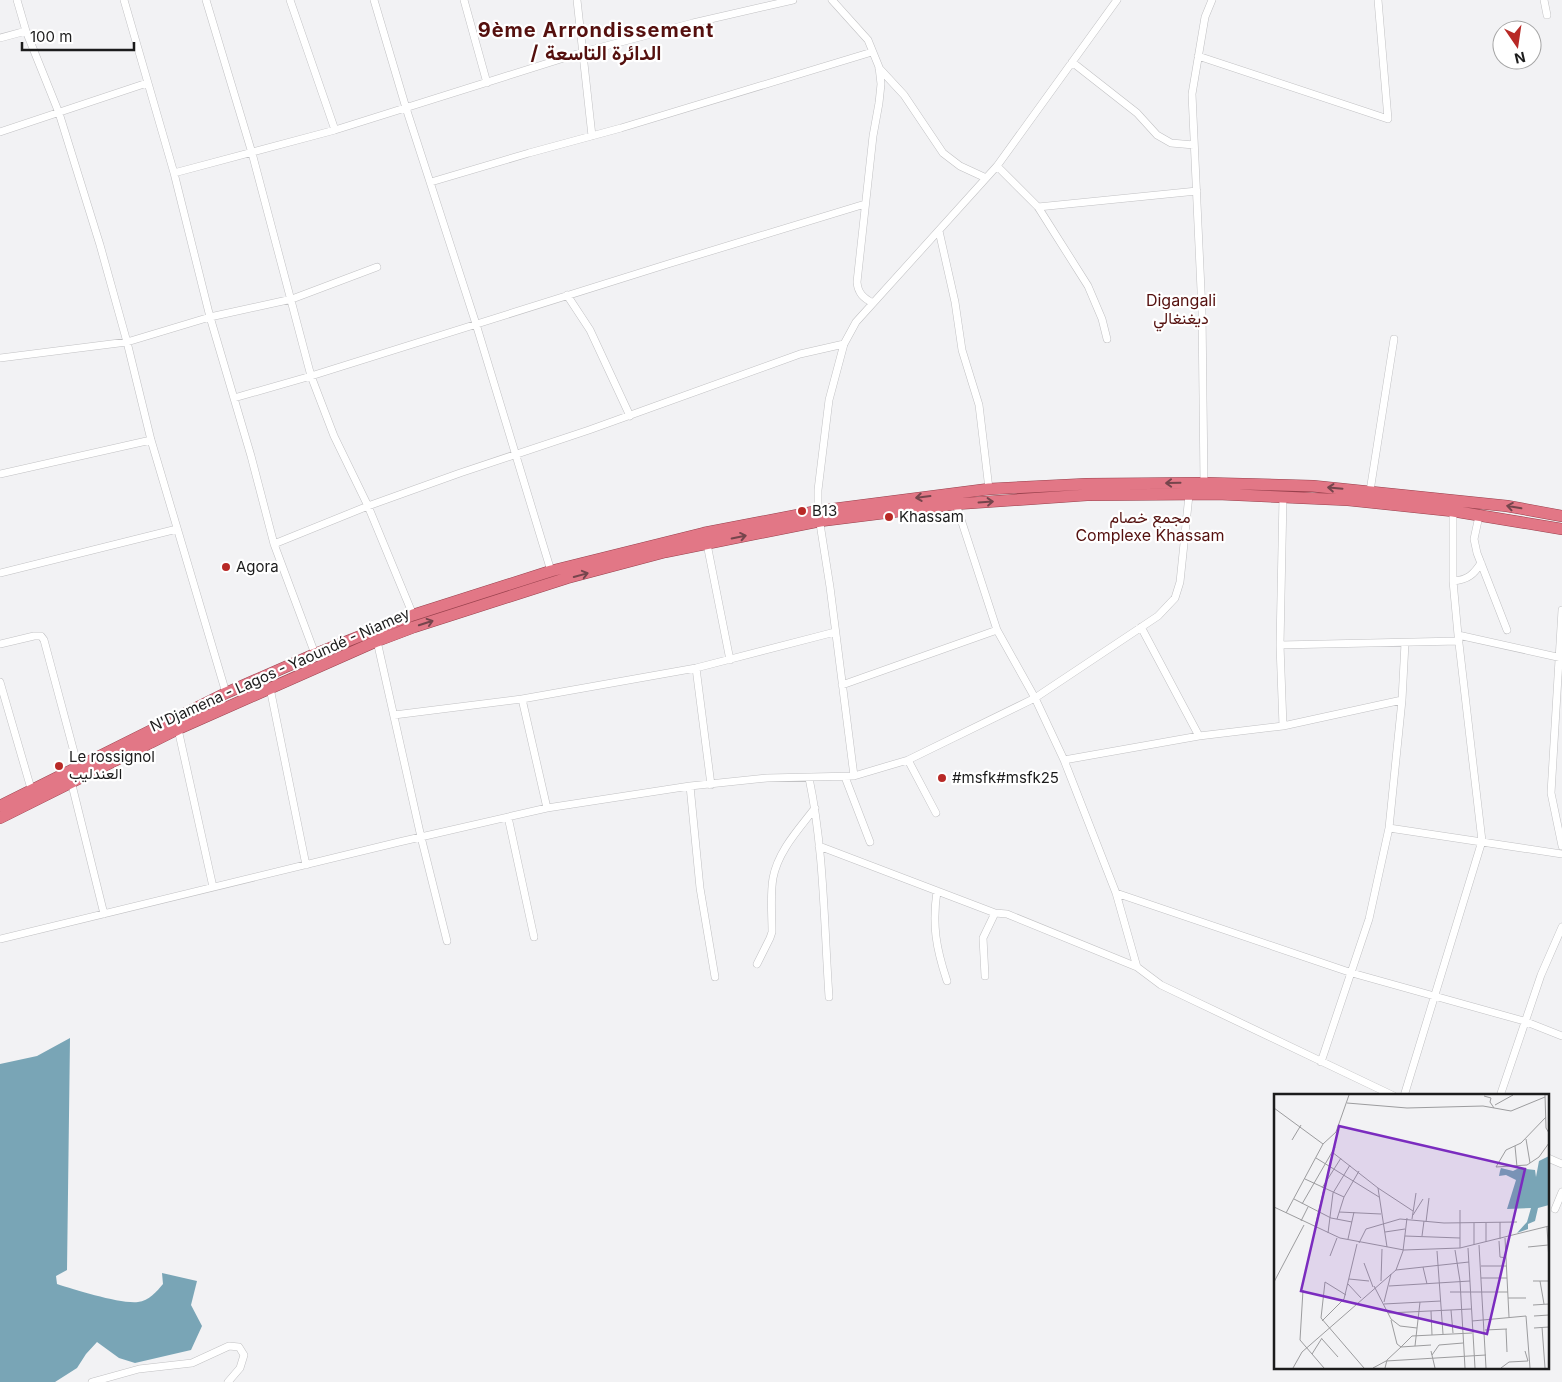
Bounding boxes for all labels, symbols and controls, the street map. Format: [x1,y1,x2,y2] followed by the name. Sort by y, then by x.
[478,18,714,66] district label: 9ème Arrondissement / الدائرة التاسعة
[22,20,135,52] scale bar
[1492,20,1542,70] north arrow
[30,27,72,46] text: 100 m
[1513,49,1527,68] text: N
[1146,290,1216,332] district label: Digangali ديغنغالي
[1165,478,1182,488] one-way arrow
[1327,483,1343,493] one-way arrow
[916,492,932,502] one-way arrow
[978,497,994,506] one-way arrow
[812,501,837,520] place label: B13
[1506,502,1522,512] one-way arrow
[796,505,808,517] marker: B13
[899,507,964,526] place label: Khassam
[1075,507,1225,545] district label: مجمع خصام Complexe Khassam
[883,511,895,523] marker: Khassam
[730,532,746,541] one-way arrow
[236,557,279,576] place label: Agora
[220,561,232,573] marker: Agora
[572,570,588,579] one-way arrow
[147,603,413,736] street label: N'Djamena - Lagos - Yaoundé - Niamey
[418,618,433,627] one-way arrow
[69,747,155,783] place label: Le rossignol العندليب
[53,760,65,772] marker: Le rossignol العندليب
[952,768,1059,787] place label: #msfk#msfk25
[936,772,948,784] marker: #msfk#msfk25
[1274,1094,1550,1370] inset map

